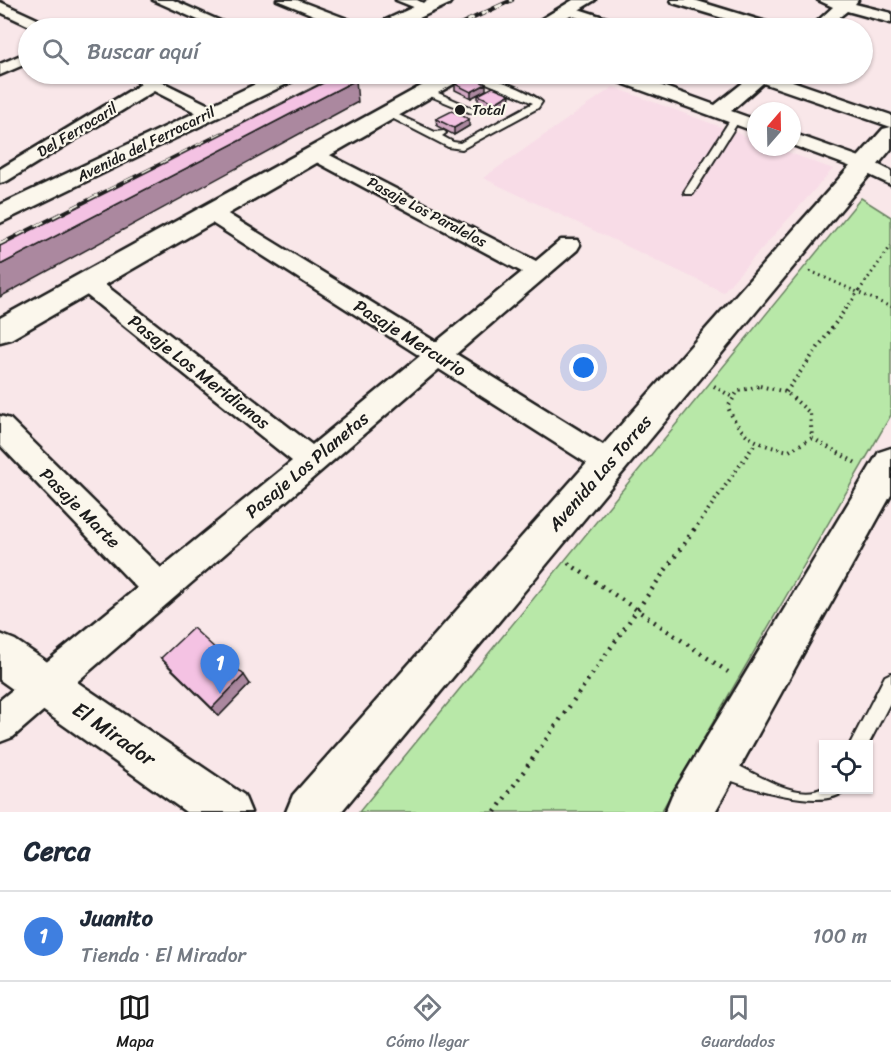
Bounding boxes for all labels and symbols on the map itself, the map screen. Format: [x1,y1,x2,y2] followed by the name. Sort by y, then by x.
[32,95,123,164] street label: Del Ferrocaril
[472,97,506,123] place label: Total
[71,99,220,189] street label: Avenida del Ferrocarril
[747,102,801,156] north arrow
[453,103,467,117] marker: Total
[362,169,492,255] street label: Pasaje Los Paralelos
[347,291,473,385] street label: Pasaje Mercurio
[121,306,278,438] street label: Pasaje Los Meridianos
[569,353,598,382] your location
[238,403,377,527] street label: Pasaje Los Planetas
[539,407,661,540] street label: Avenida Las Torres
[32,460,128,556] street label: Pasaje Marte
[200,644,240,694] pin: 1
[64,691,165,778] street label: El Mirador

